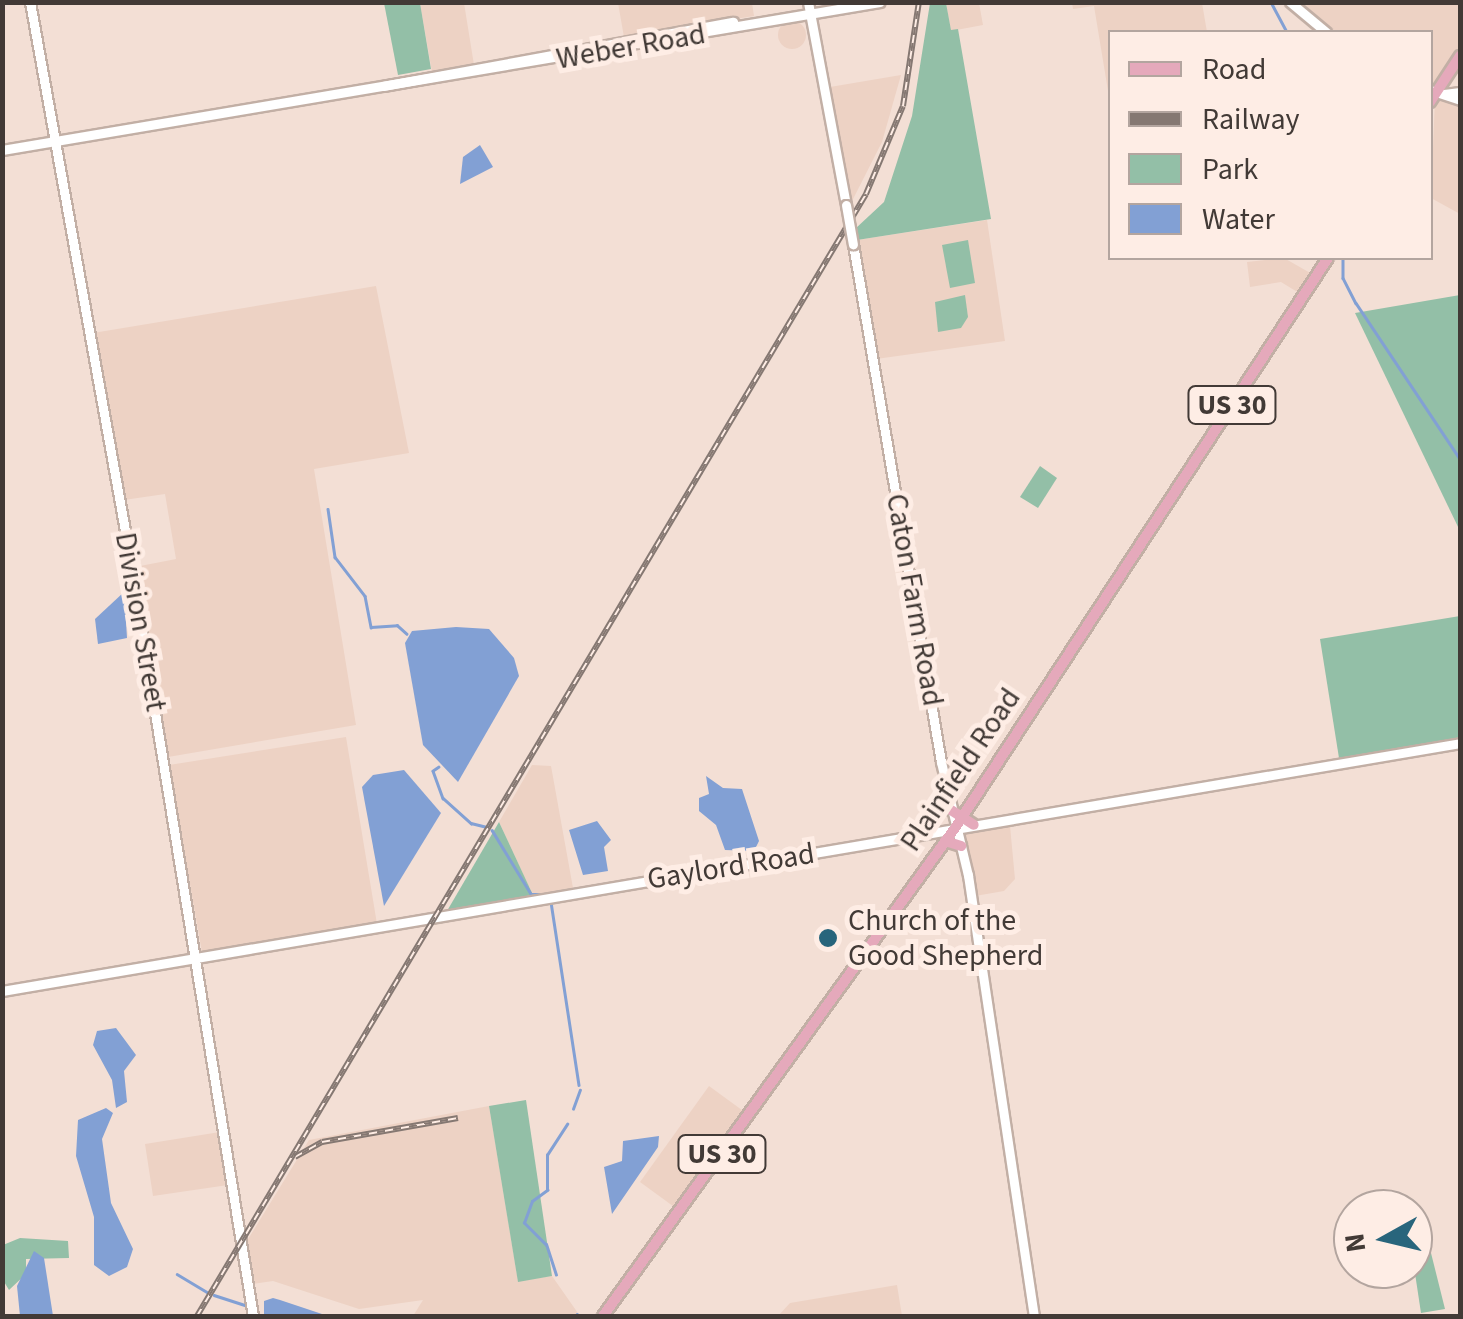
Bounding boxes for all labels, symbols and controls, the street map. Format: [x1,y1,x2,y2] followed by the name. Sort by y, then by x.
[554,16,708,78] street label: Weber Road
[1108,30,1433,260] legend
[1202,48,1266,91] text: Road
[1202,98,1300,141] text: Railway
[1202,148,1258,191] text: Park
[1202,198,1275,241] text: Water
[1187,382,1277,428] road number: US 30
[878,491,950,709] street label: Caton Farm Road
[107,530,173,714] street label: Division Street
[893,681,1029,859] street label: Plainfield Road
[645,836,817,898] street label: Gaylord Road
[848,903,1044,974] place label: Church of the Good Shepherd
[817,927,839,949] marker: Church of the Good Shepherd
[677,1131,767,1177] road number: US 30
[1333,1189,1433,1289] north arrow
[1334,1231,1376,1255] text: N

